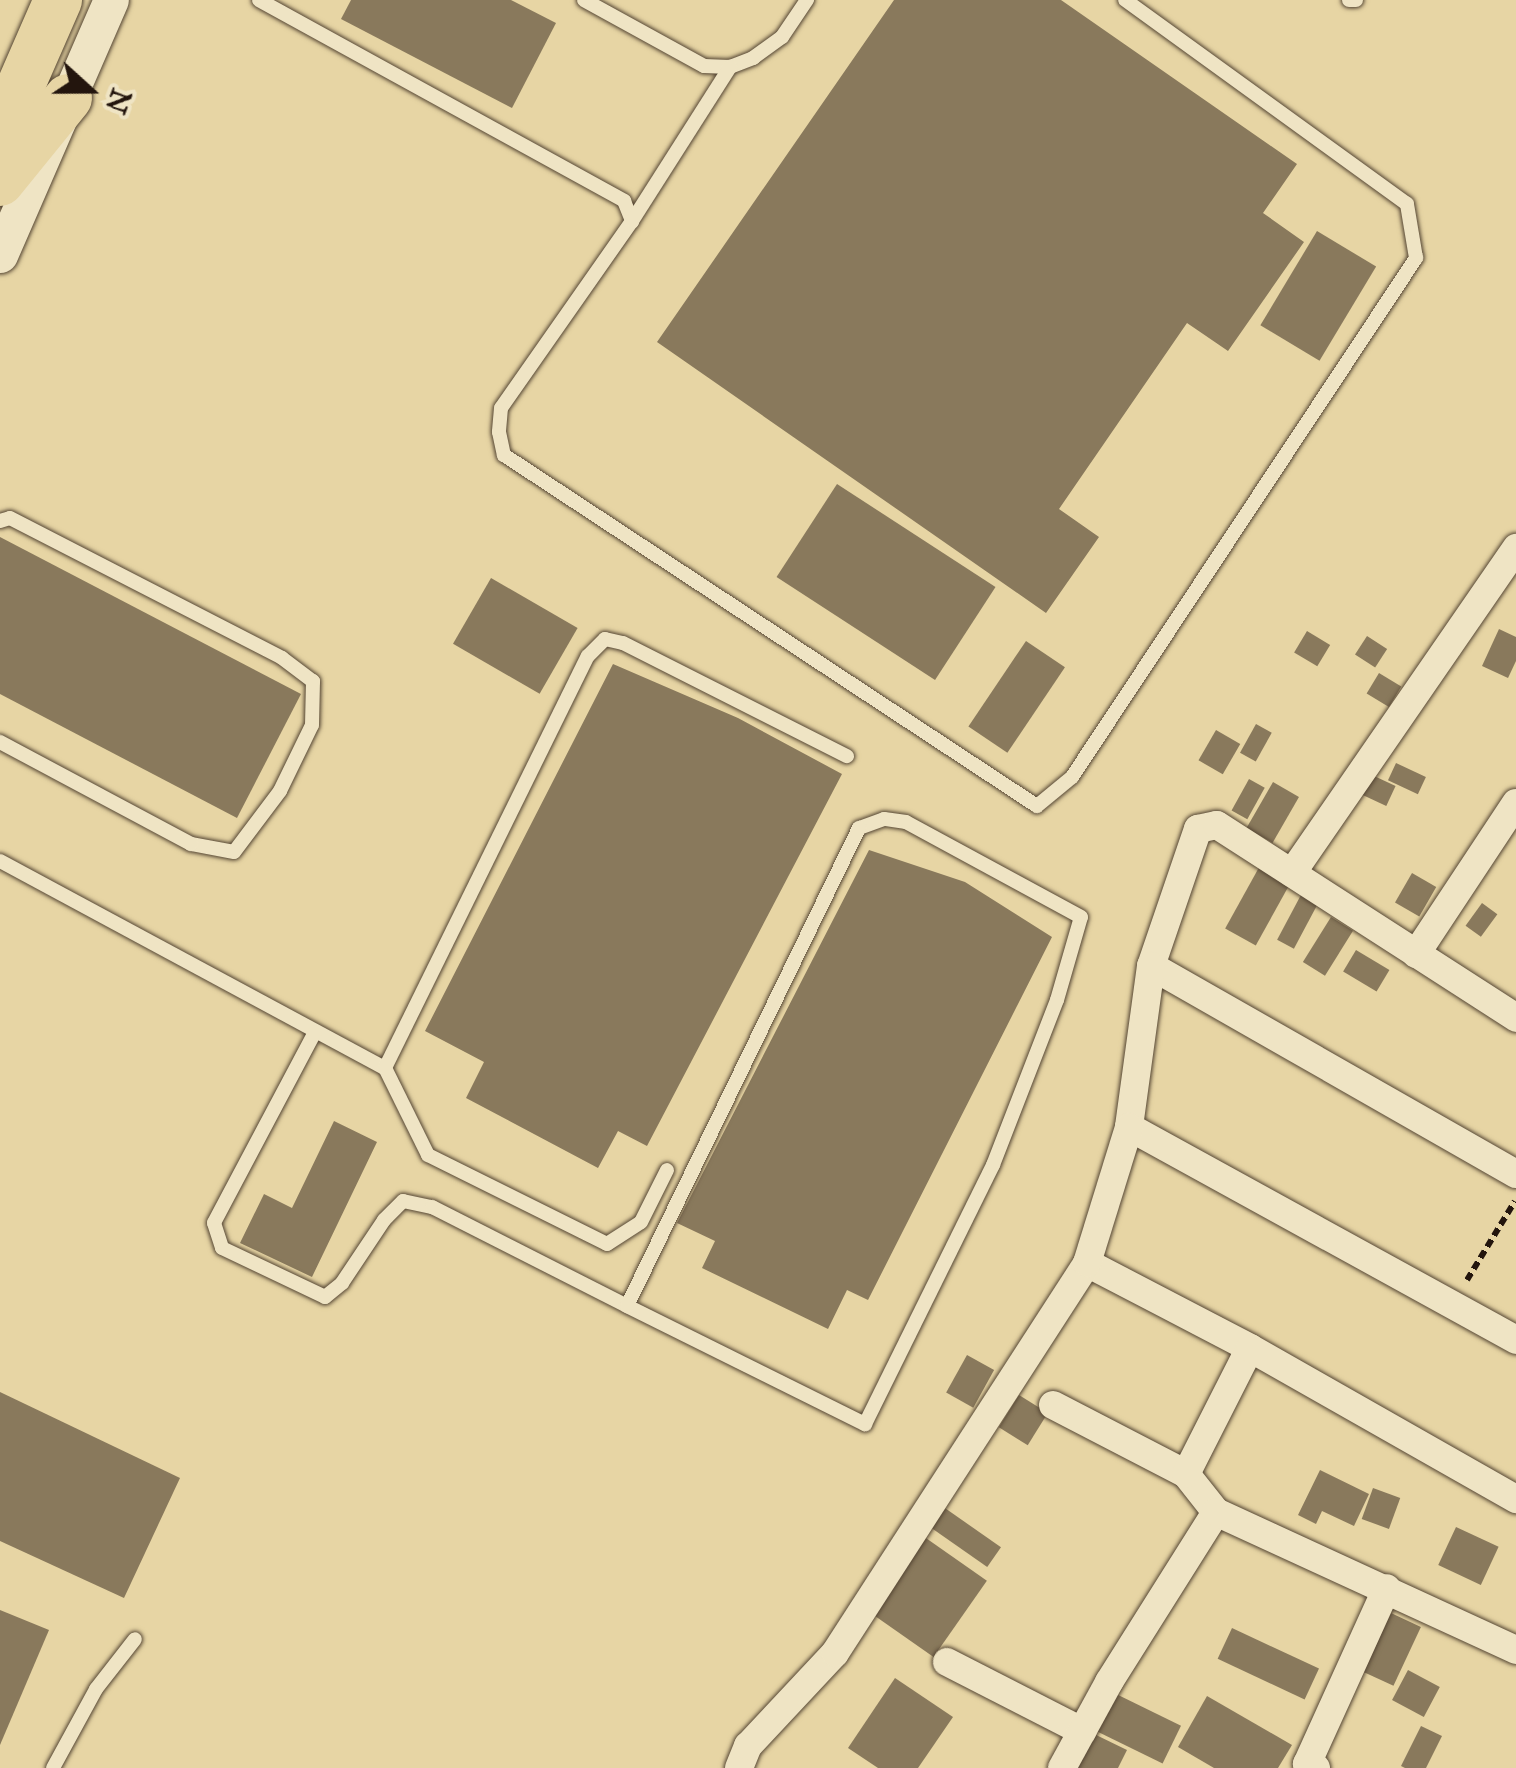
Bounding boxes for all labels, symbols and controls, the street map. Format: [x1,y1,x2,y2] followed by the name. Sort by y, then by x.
[40,40,140,140] north arrow
[98,84,139,118] text: N

